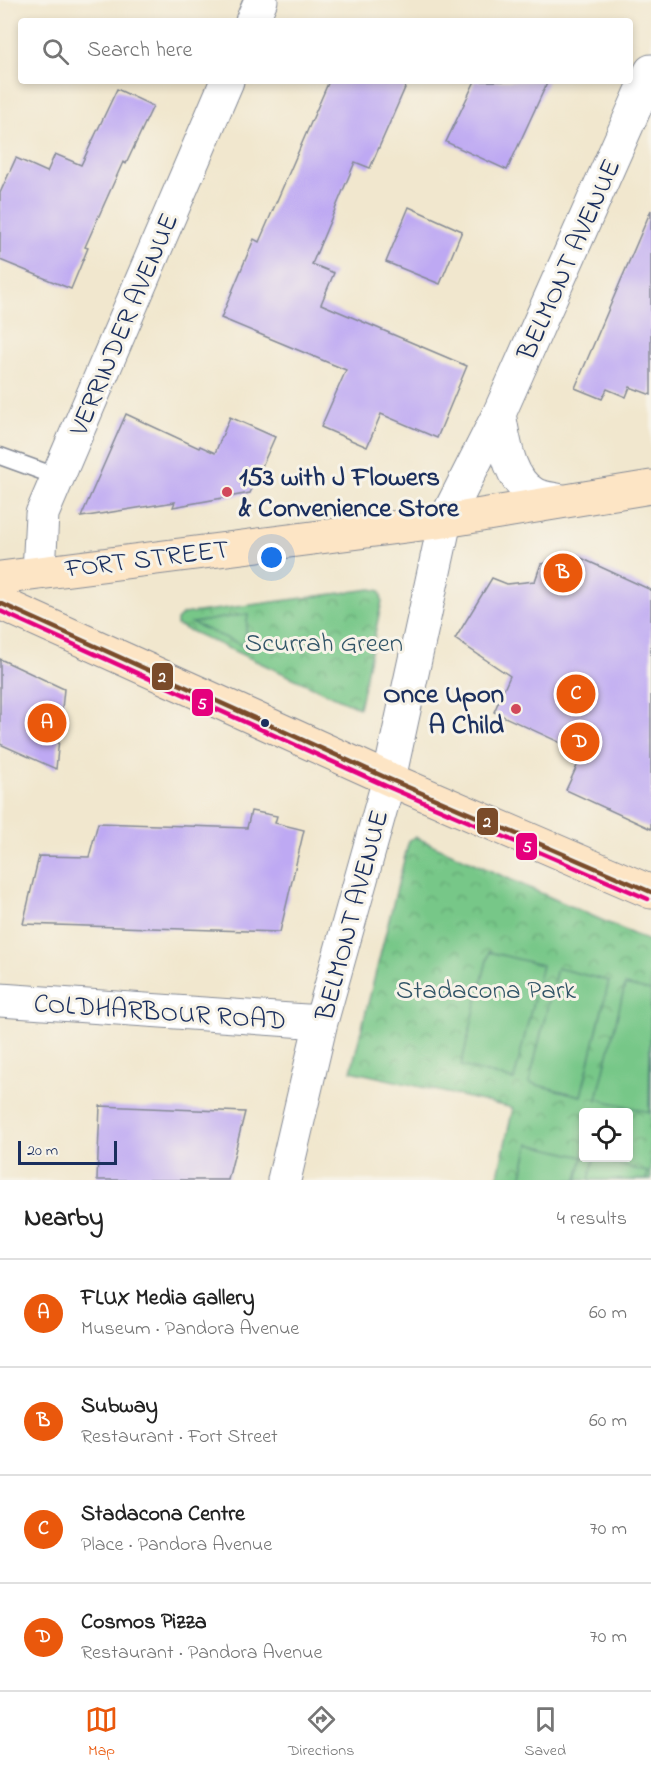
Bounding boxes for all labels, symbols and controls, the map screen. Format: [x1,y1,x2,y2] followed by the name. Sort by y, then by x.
[18,18,633,84] search box
[39,35,72,68] icon: search
[87,35,192,67] text: Search here
[508,153,632,368] street label: BELMONT AVENUE
[60,208,190,443] street label: VERRINDER AVENUE
[238,459,460,529] place label: 153 with J Flowers & Convenience Store
[220,485,234,499] marker: 153 with J Flowers & Convenience Store
[62,531,231,590] street label: FORT STREET
[257,543,286,572] your location
[544,550,582,596] pin: B
[245,625,403,664] park label: Scurrah Green
[151,662,174,691] line badge: 2
[157,666,166,690] text: 2
[556,672,596,716] pin: C
[383,676,505,746] place label: Once Upon A Child
[191,688,214,717] line badge: 5
[197,693,207,717] text: 5
[28,700,66,746] pin: A
[509,702,523,716] marker: Once Upon A Child
[259,717,271,729] unlabelled marker
[560,720,600,764] pin: D
[306,806,400,1026] street label: BELMONT AVENUE
[476,807,499,836] line badge: 2
[482,811,491,835] text: 2
[515,832,538,861] line badge: 5
[522,836,532,860] text: 5
[396,972,576,1011] park label: Stadacona Park
[32,985,287,1042] street label: COLDHARBOUR ROAD
[579,1108,633,1162] map controls
[579,1108,633,1162] button: locate
[18,1138,117,1166] scale bar
[27,1139,58,1163] text: 20 m
[24,1200,103,1238] text: Nearby
[557,1205,627,1234] text: 4 results
[81,1283,254,1315] text: FLUX Media Gallery
[37,1299,50,1328] text: A
[589,1299,627,1328] text: 60 m
[81,1315,299,1344] text: Museum · Pandora Avenue
[81,1391,158,1423] text: Subway
[37,1407,50,1436] text: B
[589,1407,627,1436] text: 60 m
[81,1423,278,1452] text: Restaurant · Fort Street
[81,1499,245,1531] text: Stadacona Centre
[38,1515,49,1544] text: C
[590,1515,627,1544] text: 70 m
[81,1531,272,1560] text: Place · Pandora Avenue
[81,1607,207,1639] text: Cosmos Pizza
[36,1623,51,1652] text: D
[590,1623,627,1652] text: 70 m
[81,1639,322,1668] text: Restaurant · Pandora Avenue
[85,1703,118,1763] tab: Map
[288,1703,354,1763] tab: Directions
[524,1703,566,1763] tab: Saved

